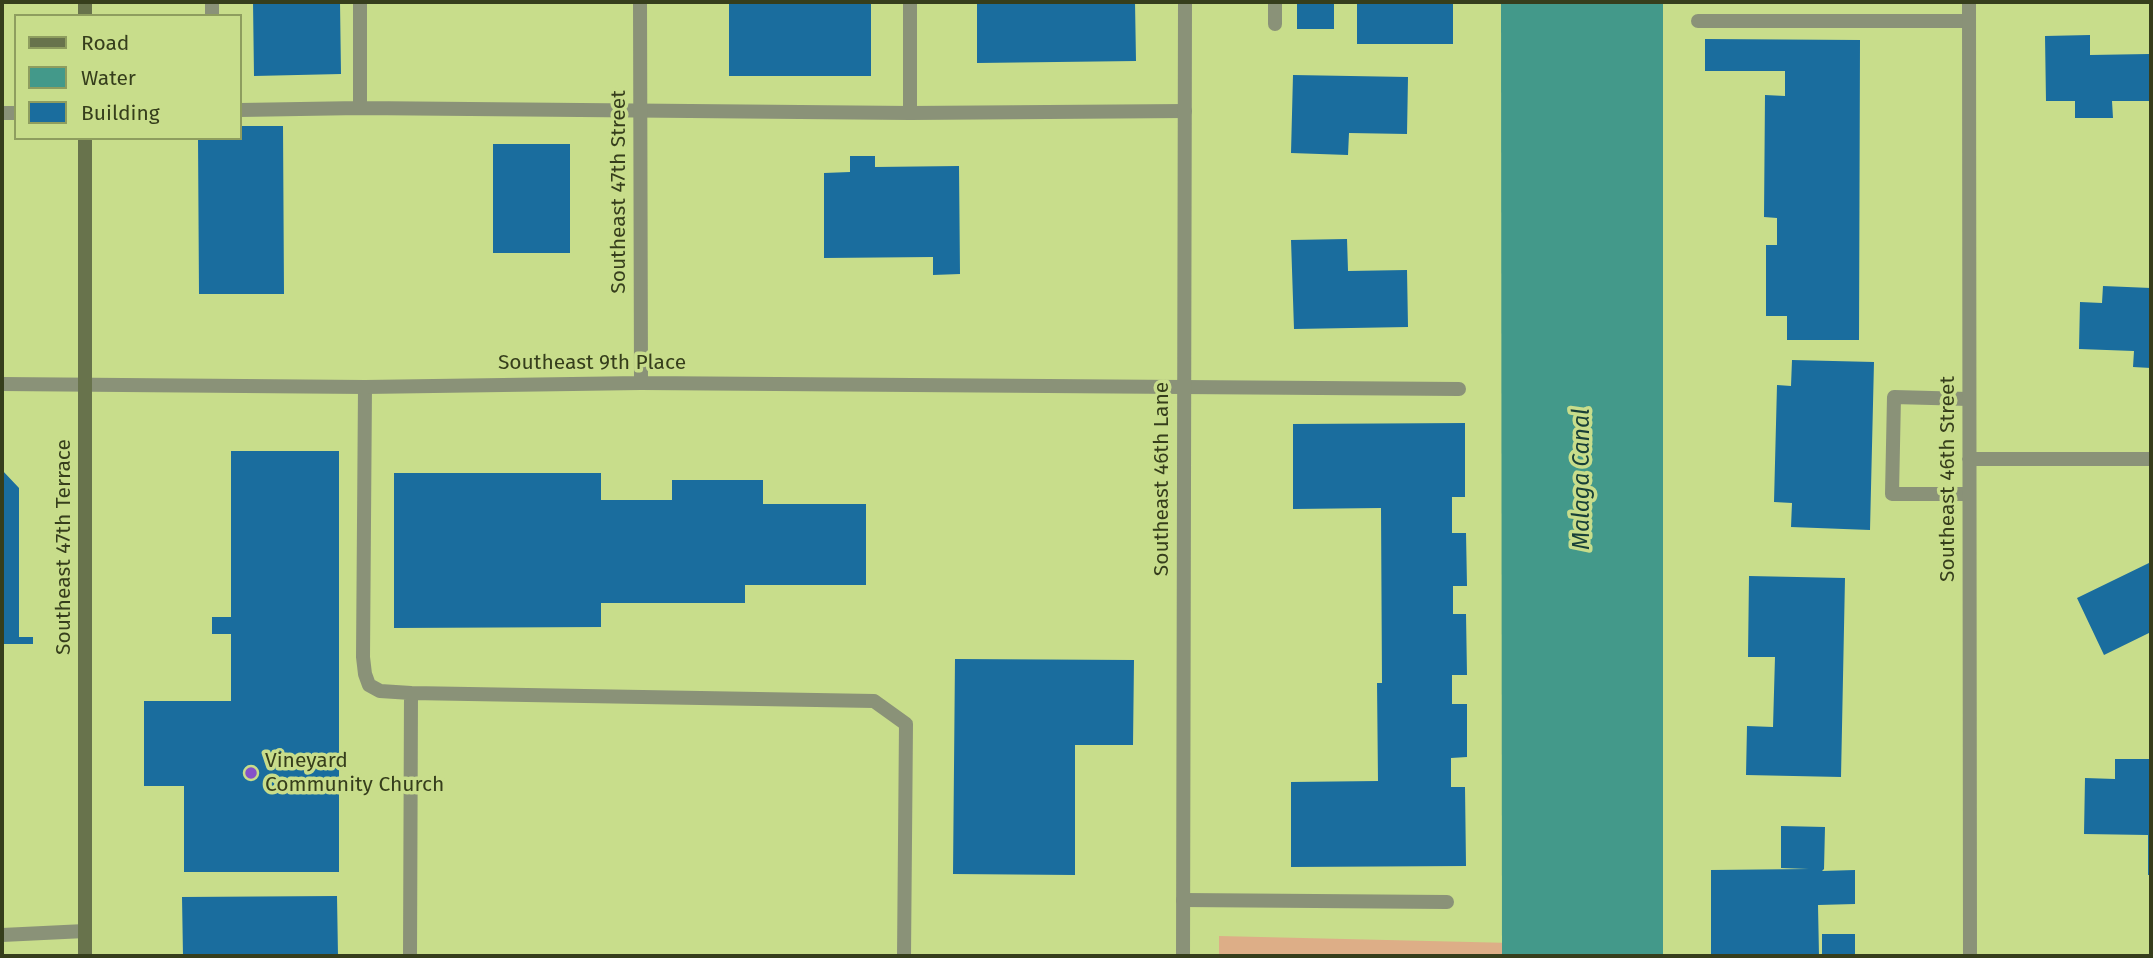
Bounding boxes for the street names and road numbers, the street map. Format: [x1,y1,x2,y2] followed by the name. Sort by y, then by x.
[606,90,632,294] street label: Southeast 47th Street
[498,350,686,376] street label: Southeast 9th Place
[1935,376,1961,582] street label: Southeast 46th Street
[1149,382,1175,576] street label: Southeast 46th Lane
[51,439,77,655] street label: Southeast 47th Terrace

